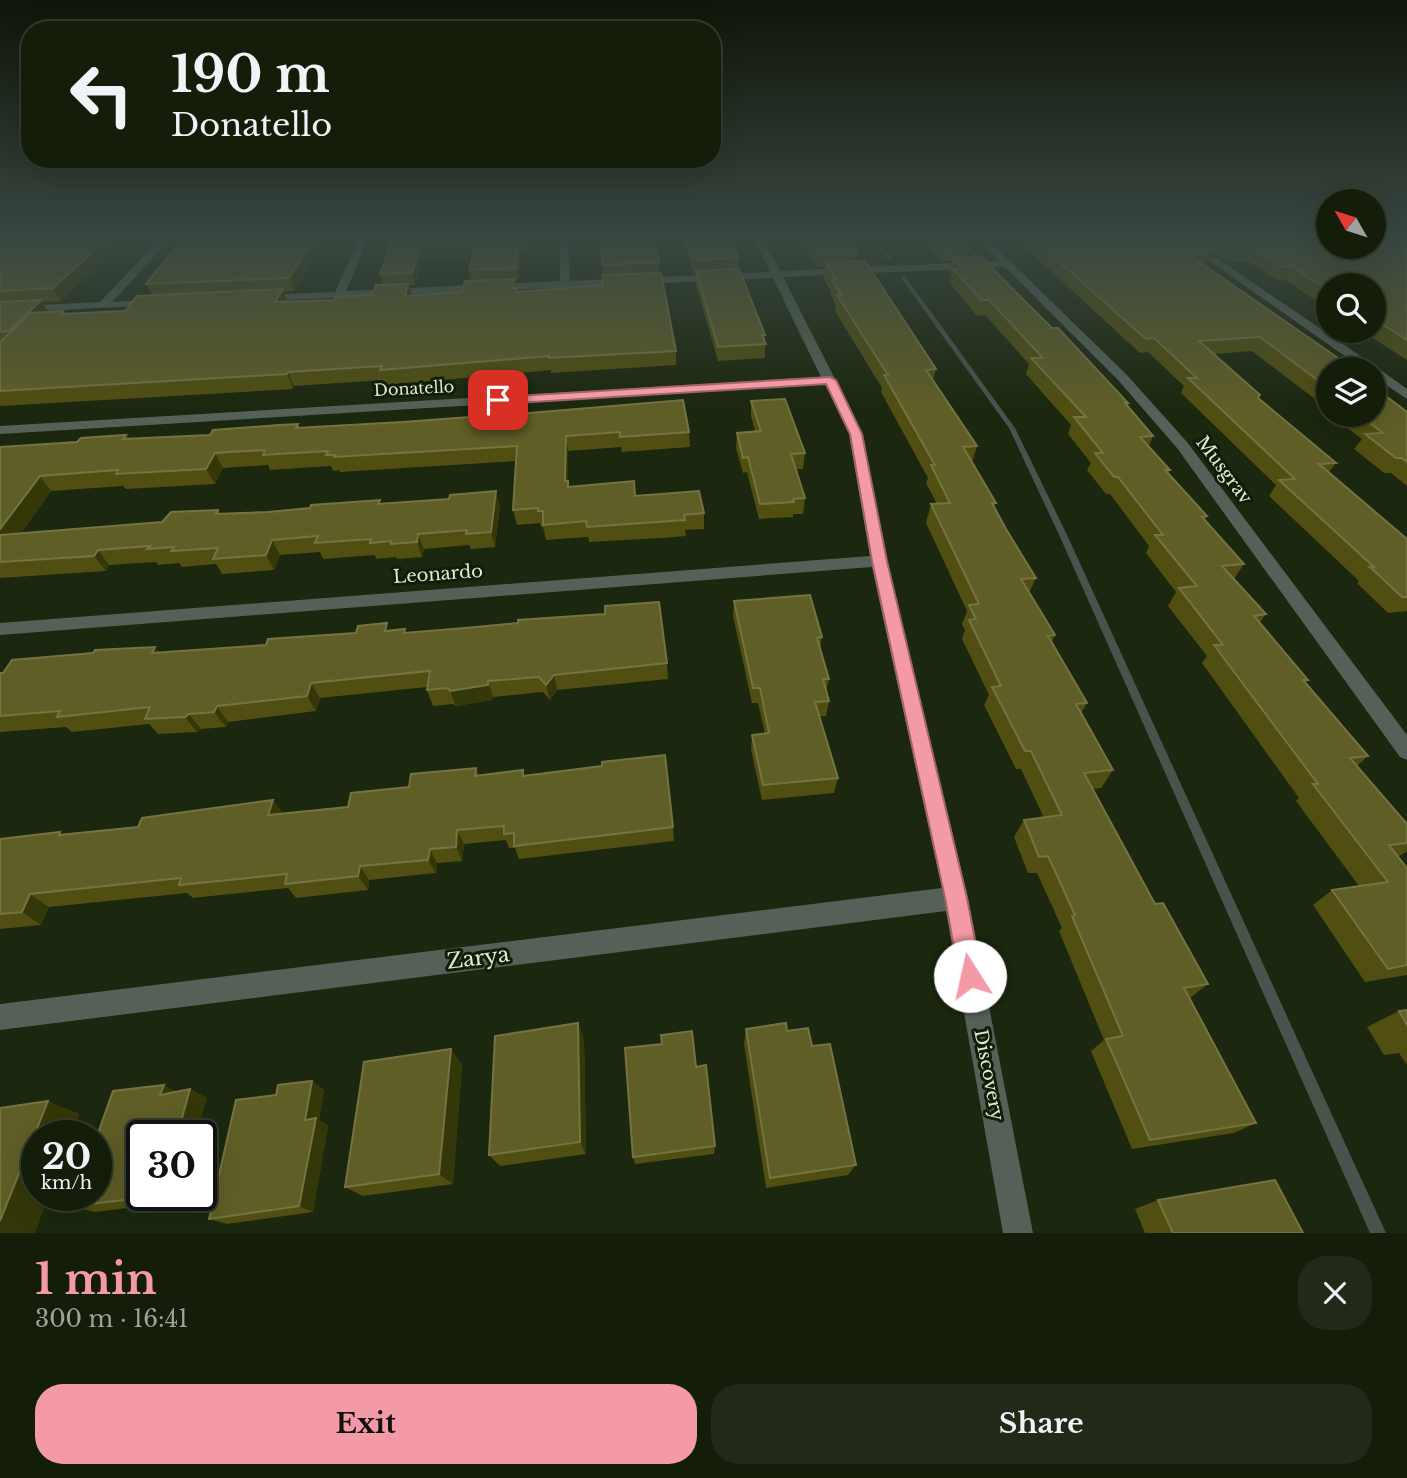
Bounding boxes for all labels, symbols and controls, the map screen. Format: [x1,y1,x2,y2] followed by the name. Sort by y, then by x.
[171,44,330,105] text: 190 m
[56,49,147,140] icon: left
[171,105,332,145] text: Donatello
[1316,189,1386,259] north arrow
[1316,189,1386,427] map controls
[1316,273,1386,343] button: search
[1316,357,1386,427] button: layers
[468,370,528,430] pin
[373,376,455,400] street label: Donatello
[479,381,517,419] icon: arrive
[1191,432,1257,508] street label: Musgrav
[392,560,484,588] street label: Leonardo
[933,939,1007,1013] position arrow
[445,941,511,975] street label: Zarya
[969,1028,1009,1123] street label: Discovery
[126,1120,217,1211] speed limit sign: 30
[42,1135,91,1178] text: 20
[41,1172,92,1194] text: km/h
[35,1253,157,1305] text: 1 min
[1298,1256,1372,1330] button: close
[35,1305,188,1333] text: 300 m · 16:41
[35,1384,697,1464] button: Exit
[711,1384,1372,1464] button: Share

